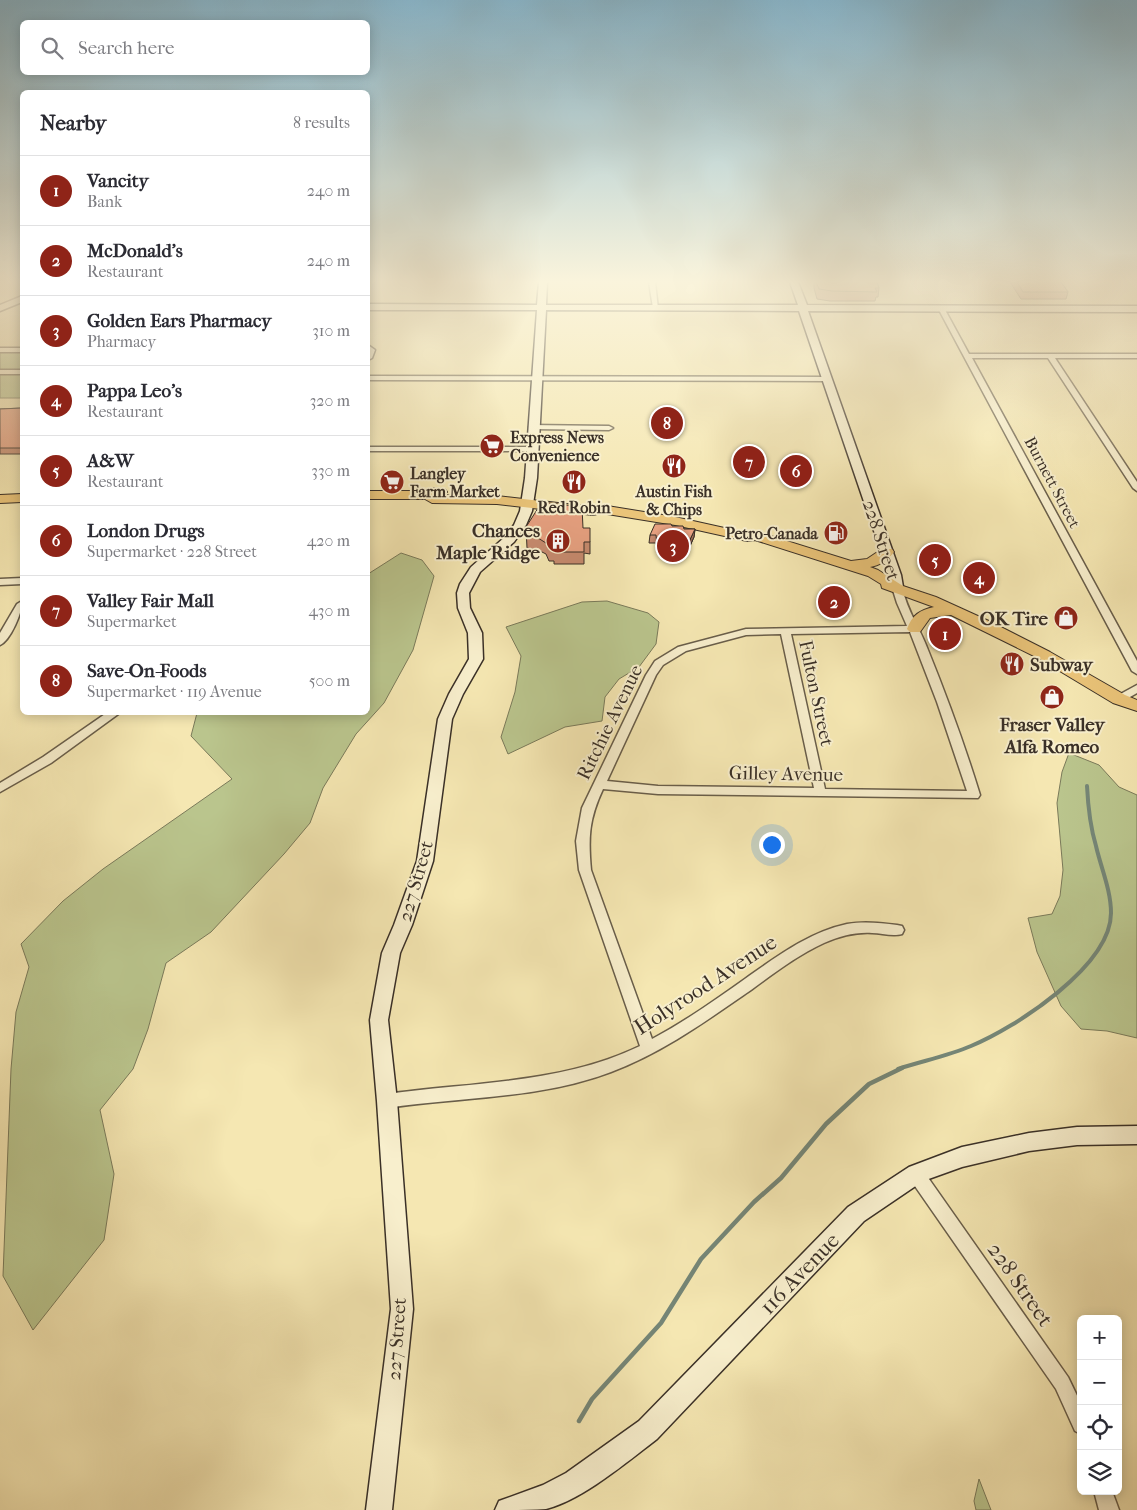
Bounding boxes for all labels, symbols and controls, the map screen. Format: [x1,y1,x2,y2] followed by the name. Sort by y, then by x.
[20,20,370,75] search box
[38,34,66,62] icon: search
[78,37,174,59] text: Search here
[40,111,106,135] text: Nearby
[293,113,350,132] text: 8 results
[87,170,149,192] text: Vancity
[53,181,59,200] text: 1
[307,181,350,200] text: 240 m
[87,192,122,211] text: Bank
[87,240,183,262] text: McDonald's
[52,251,60,270] text: 2
[307,251,350,270] text: 240 m
[87,262,163,281] text: Restaurant
[87,310,271,332] text: Golden Ears Pharmacy
[53,321,59,340] text: 3
[312,321,350,340] text: 310 m
[87,332,156,351] text: Pharmacy
[87,380,182,402] text: Pappa Leo's
[51,391,61,410] text: 4
[310,391,350,410] text: 320 m
[87,402,163,421] text: Restaurant
[651,404,683,442] pin: 8
[510,428,604,465] place label: Express News Convenience
[479,433,505,459] supermarket icon: Express News Convenience
[1021,433,1085,531] street label: Burnett Street
[733,443,765,481] pin: 7
[87,450,134,472] text: A&W
[780,452,812,490] pin: 6
[661,453,687,479] restaurant icon: Austin Fish & Chips
[53,461,59,480] text: 5
[311,461,350,480] text: 330 m
[409,464,500,501] place label: Langley Farm Market
[379,469,405,495] supermarket icon: Langley Farm Market
[561,469,587,495] restaurant icon: Red Robin
[87,472,163,491] text: Restaurant
[635,482,713,520] place label: Austin Fish & Chips
[858,497,904,584] street label: 228 Street
[537,498,611,517] place label: Red Robin
[87,520,205,542] text: London Drugs
[435,520,541,564] place label: Chances Maple Ridge
[823,520,849,546] fuel station icon: Petro-Canada
[725,524,819,543] place label: Petro-Canada
[657,527,689,565] pin: 3
[545,528,571,554] building icon: Chances Maple Ridge
[52,531,60,550] text: 6
[307,531,350,550] text: 420 m
[919,541,951,579] pin: 5
[87,542,257,561] text: Supermarket · 228 Street
[963,559,995,597] pin: 4
[818,583,850,621] pin: 2
[87,590,214,612] text: Valley Fair Mall
[52,601,60,620] text: 7
[308,601,350,620] text: 430 m
[1053,605,1079,631] shop icon: OK Tire
[980,608,1049,630] place label: OK Tire
[87,612,177,631] text: Supermarket
[929,615,961,653] pin: 1
[794,638,838,748] street label: Fulton Street
[999,651,1025,677] restaurant icon: Subway
[1030,654,1093,676] place label: Subway
[87,660,206,682] text: Save-On-Foods
[573,661,647,784] street label: Ritchie Avenue
[52,671,60,690] text: 8
[309,671,350,690] text: 500 m
[87,682,262,701] text: Supermarket · 119 Avenue
[1039,684,1065,710] shop icon: Fraser Valley Alfa Romeo
[998,714,1105,758] place label: Fraser Valley Alfa Romeo
[729,762,843,786] street label: Gilley Avenue
[759,832,785,858] your location
[394,838,438,924] street label: 227 Street
[629,929,782,1041] street label: Holyrood Avenue
[755,1227,845,1320] street label: 116 Avenue
[982,1238,1059,1332] street label: 228 Street
[383,1297,411,1381] street label: 227 Street
[1077,1315,1122,1495] map controls
[1077,1315,1122,1360] button: +
[1077,1360,1122,1405] button: −
[1077,1405,1122,1450] button: locate
[1077,1450,1122,1495] button: layers

